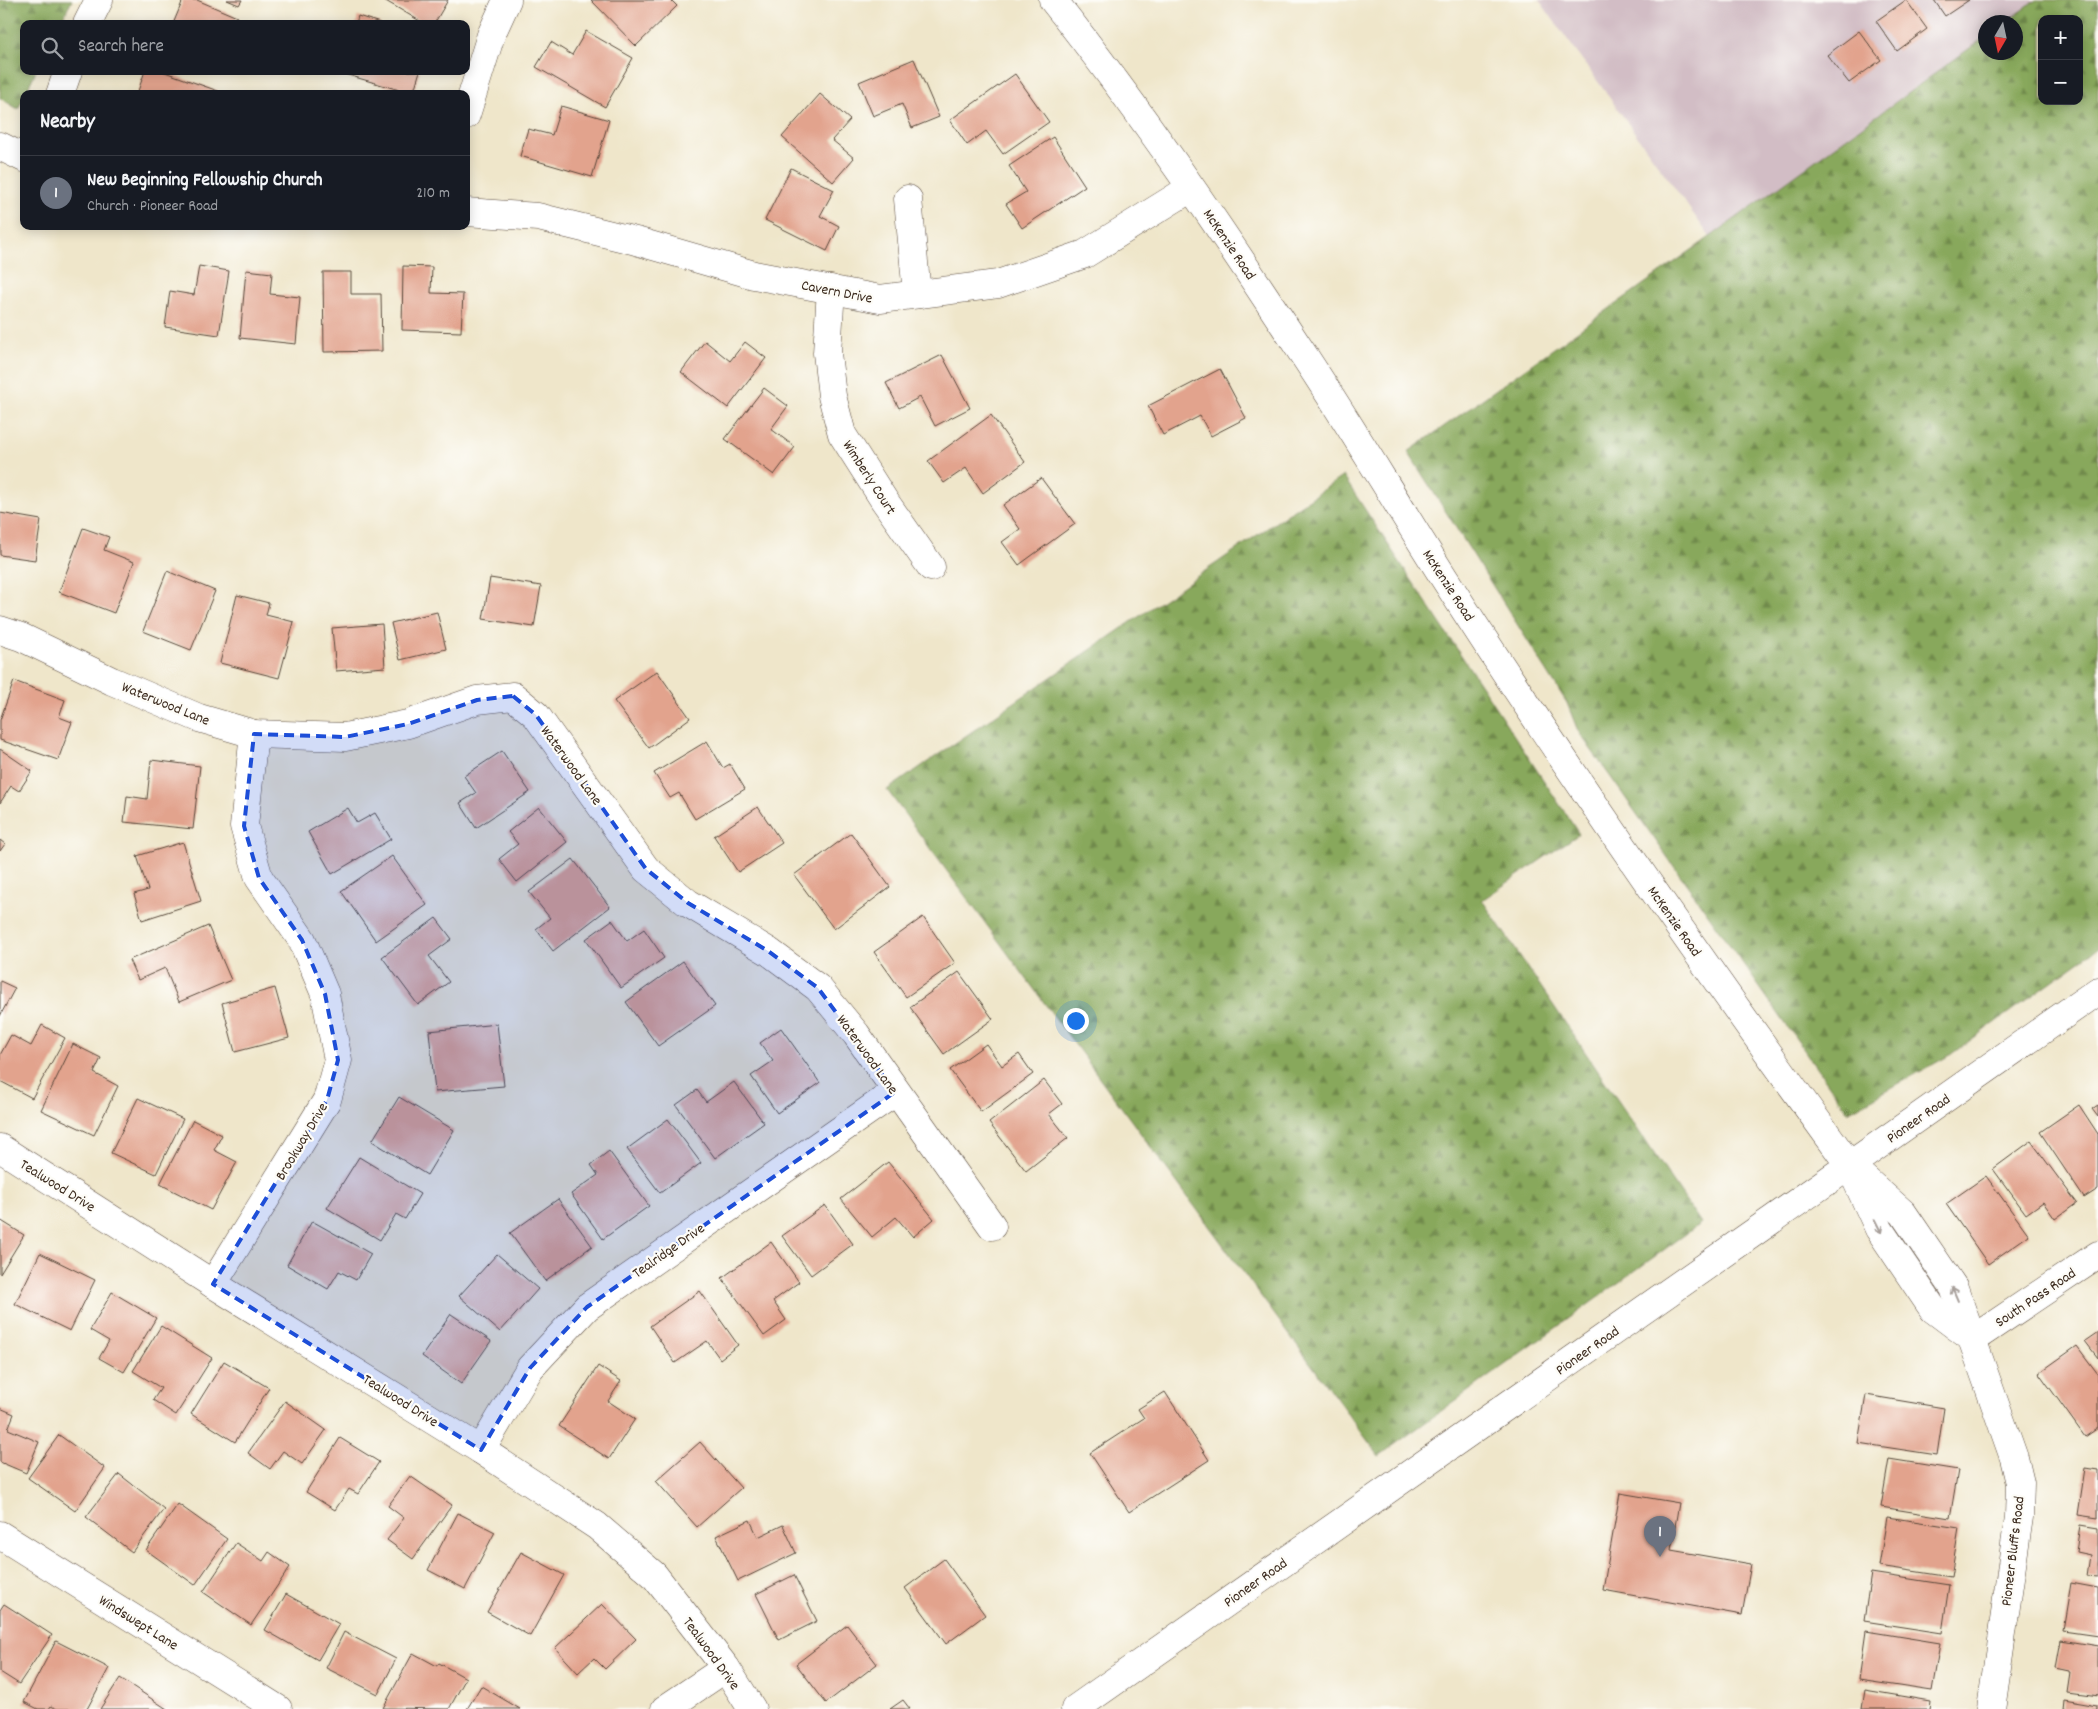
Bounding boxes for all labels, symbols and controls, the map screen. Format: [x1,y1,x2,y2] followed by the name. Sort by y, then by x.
[1978,15,2023,60] north arrow
[2038,15,2083,105] map controls
[2038,15,2083,60] button: +
[20,20,470,75] search box
[38,34,66,62] icon: search
[78,34,164,61] text: Search here
[2038,60,2083,105] button: −
[40,108,95,138] text: Nearby
[87,168,323,195] text: New Beginning Fellowship Church
[54,182,58,205] text: 1
[416,182,450,205] text: 210 m
[87,195,218,218] text: Church · Pioneer Road
[1196,205,1260,285] street label: McKenzie Road
[799,275,875,311] street label: Cavern Drive
[836,436,901,520] street label: Wimberly Court
[1416,546,1479,626] street label: McKenzie Road
[118,677,213,733] street label: Waterwood Lane
[534,722,607,811] street label: Waterwood Lane
[1641,882,1706,962] street label: McKenzie Road
[1063,1008,1089,1034] your location
[830,1011,903,1100] street label: Waterwood Lane
[1883,1090,1956,1150] street label: Pioneer Road
[271,1099,335,1185] street label: Brookway Drive
[15,1155,99,1219] street label: Tealwood Drive
[628,1218,710,1285] street label: Tealridge Drive
[1874,1218,1883,1233] one-way arrow
[1991,1263,2081,1334] street label: South Pass Road
[1950,1287,1960,1302] one-way arrow
[1552,1322,1625,1382] street label: Pioneer Road
[358,1370,442,1434] street label: Tealwood Drive
[1996,1495,2032,1607] street label: Pioneer Bluffs Road
[1644,1516,1676,1557] pin: 1
[1220,1554,1293,1614] street label: Pioneer Road
[94,1590,182,1657] street label: Windswept Lane
[676,1613,745,1696] street label: Tealwood Drive

